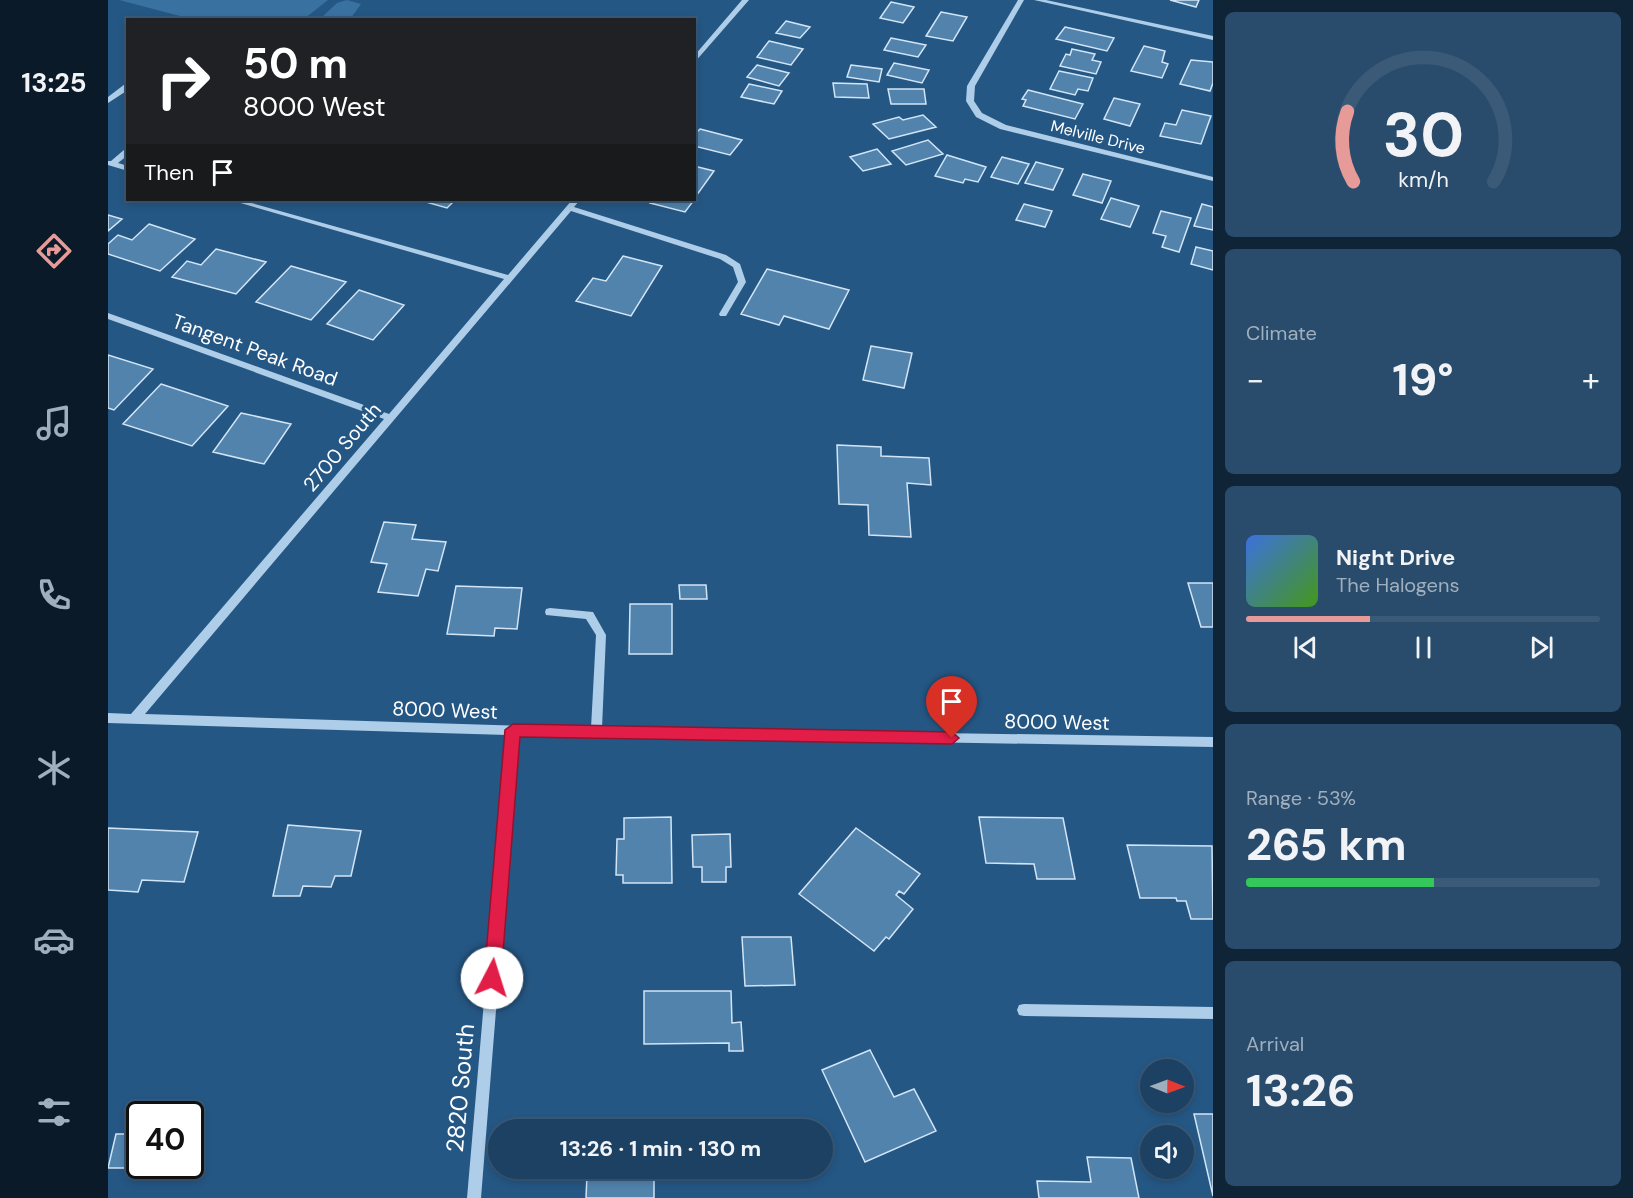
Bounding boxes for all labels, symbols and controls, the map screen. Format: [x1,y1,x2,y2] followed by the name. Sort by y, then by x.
[243,36,348,91] text: 50 m
[144,42,222,120] icon: right
[21,65,87,100] text: 13:25
[243,89,386,124] text: 8000 West
[1382,94,1464,175] text: 30
[1049,115,1147,159] street label: Melville Drive
[206,156,239,189] icon: arrive
[144,158,194,187] text: Then
[1398,166,1448,194] text: km/h
[33,230,75,272] icon: directions
[169,308,341,392] street label: Tangent Peak Road
[1246,320,1317,346] text: Climate
[1392,350,1454,409] text: 19°
[1246,358,1264,401] text: −
[1582,358,1600,401] text: +
[297,397,387,497] street label: 2700 South
[33,402,75,444] icon: music
[1336,543,1455,572] text: Night Drive
[1336,572,1459,598] text: The Halogens
[33,574,75,616] icon: phone
[1289,631,1322,664] icon: previous
[1407,631,1440,664] icon: pause
[1525,631,1558,664] icon: next
[926,676,977,738] pin
[935,685,968,718] icon: arrive
[392,695,498,725] street label: 8000 West
[1004,708,1110,736] street label: 8000 West
[33,747,75,789] icon: climate
[1246,785,1356,811] text: Range · 53%
[1246,815,1407,874] text: 265 km
[33,919,75,961] icon: car
[460,946,524,1010] position arrow
[439,1022,481,1154] street label: 2820 South
[1246,1031,1304,1057] text: Arrival
[1140,1059,1194,1113] north arrow
[1140,1059,1194,1179] map controls
[1246,1061,1355,1120] text: 13:26
[33,1091,75,1133] icon: filters
[126,1101,204,1179] speed limit sign: 40
[1140,1125,1194,1179] button: sound
[560,1134,761,1163] text: 13:26 · 1 min · 130 m

